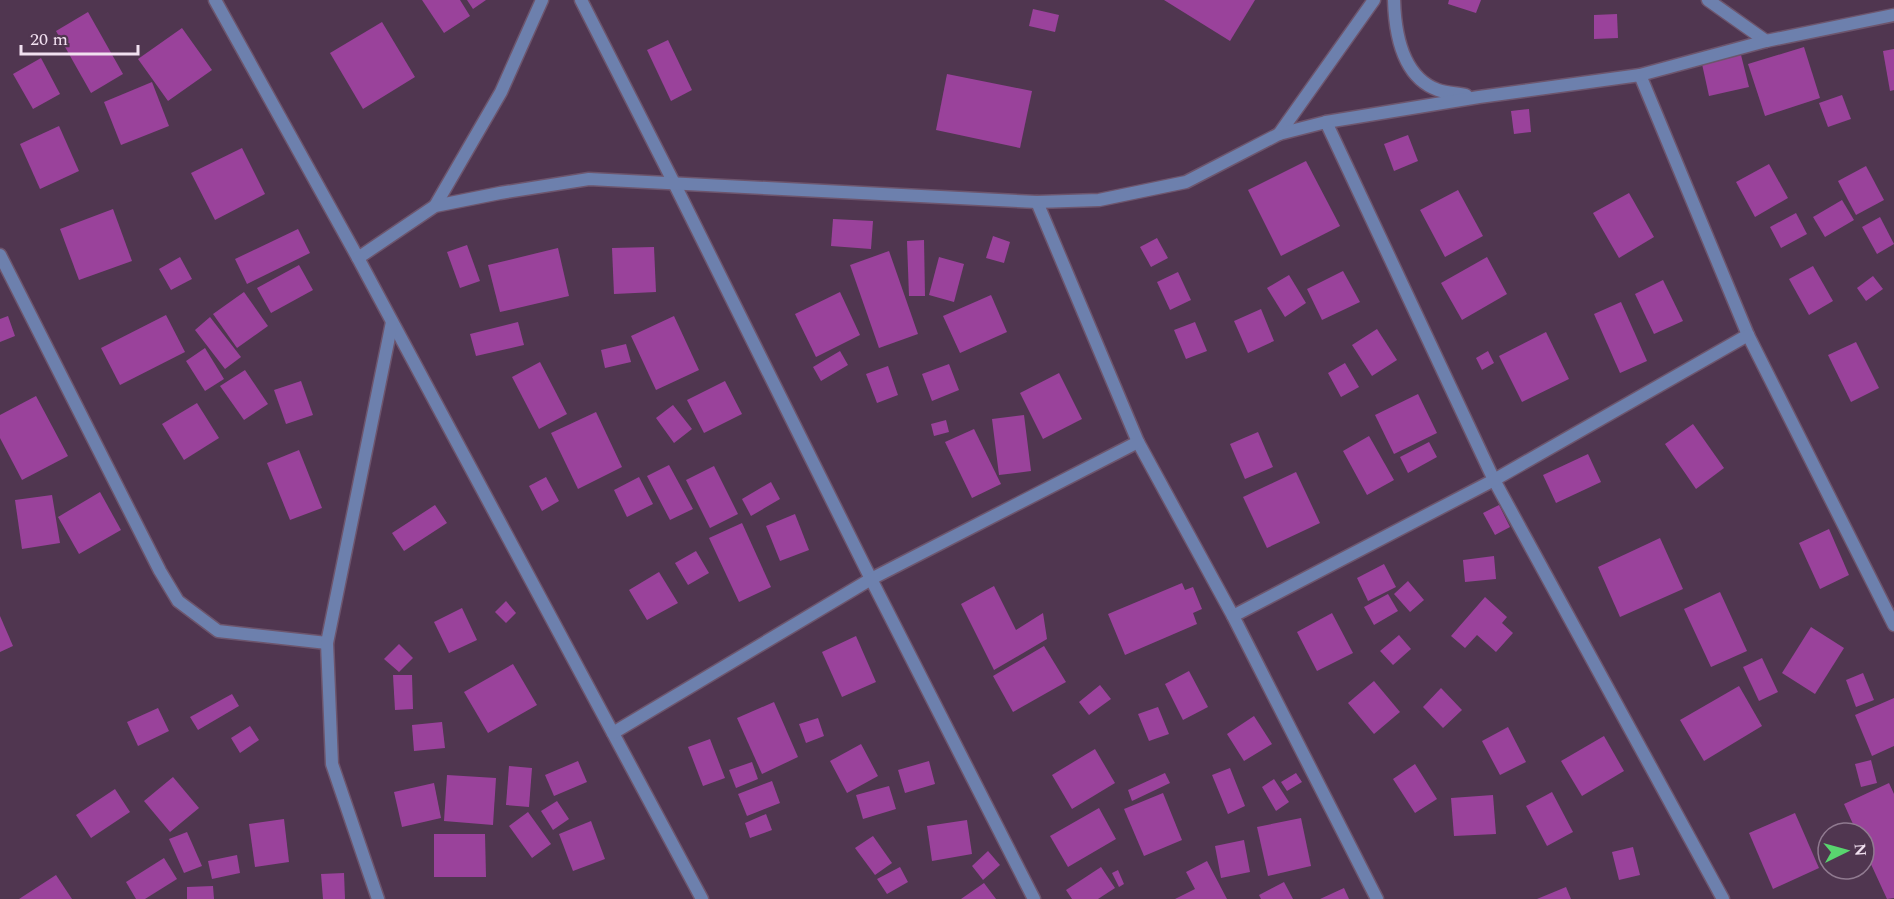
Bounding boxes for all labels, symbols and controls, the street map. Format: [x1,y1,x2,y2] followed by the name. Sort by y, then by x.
[21,18,138,56] scale bar
[30,26,68,53] text: 20 m
[1816,821,1876,881] north arrow
[1847,842,1872,857] text: N

